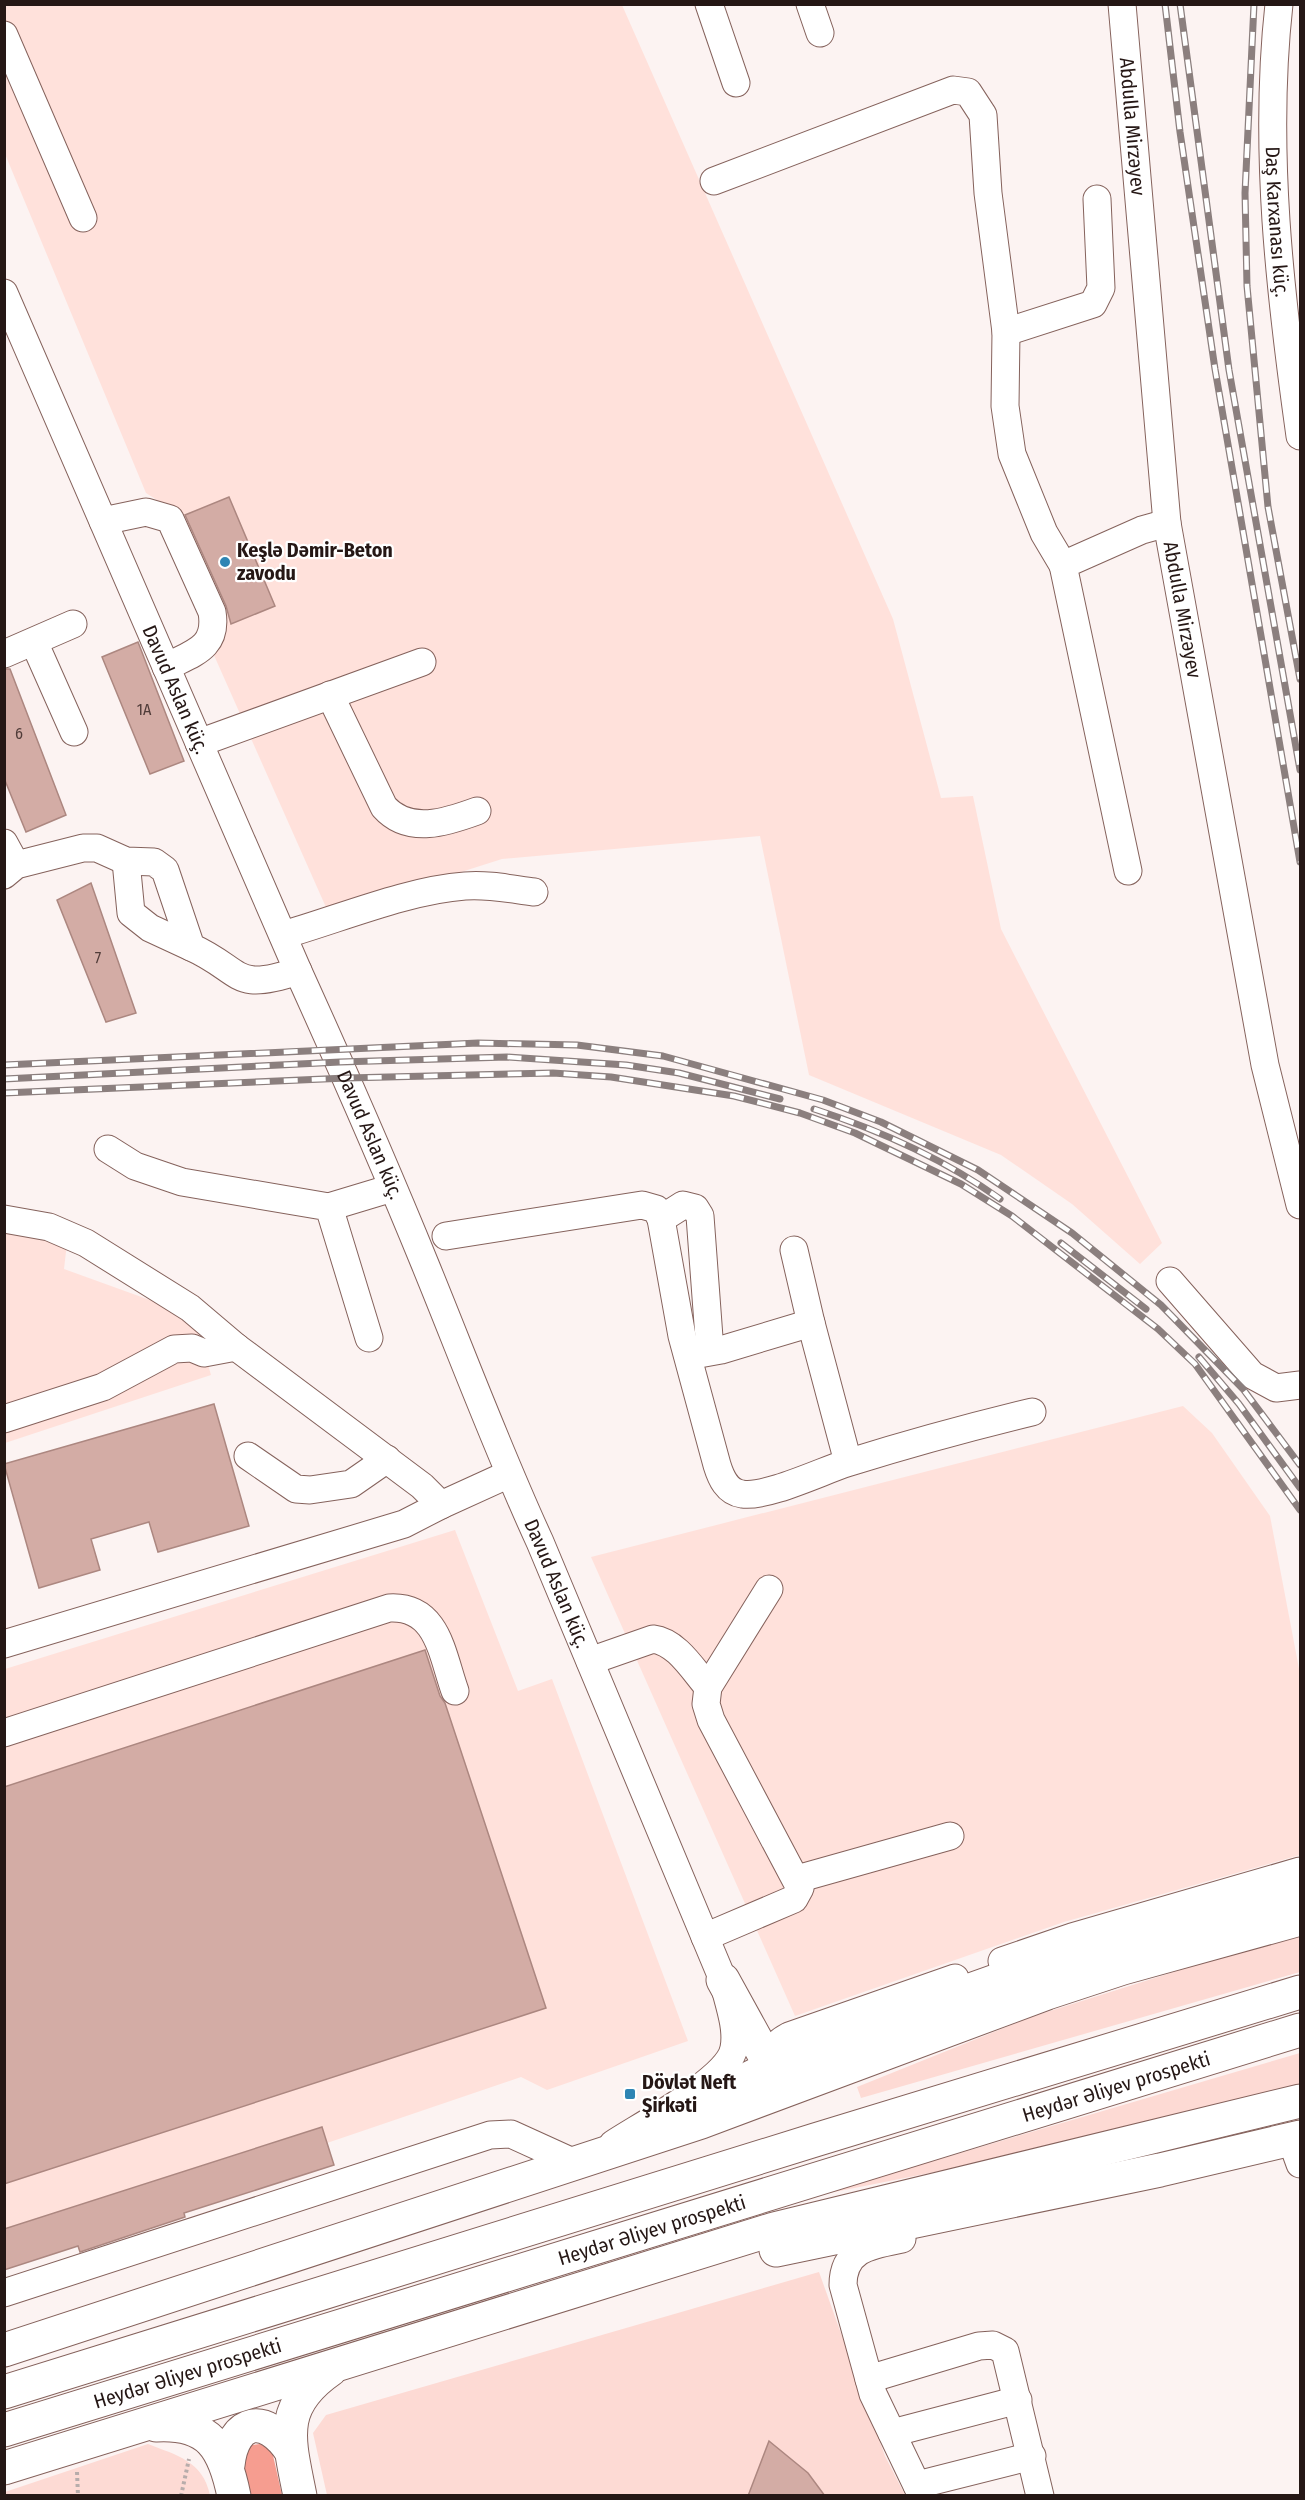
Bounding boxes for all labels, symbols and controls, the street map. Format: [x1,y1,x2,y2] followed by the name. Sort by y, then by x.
[1115,56,1151,197] street label: Abdulla Mirzəyev
[1260,146,1294,298] street label: Daş Karxanası küç.
[237,538,393,585] place label: Keşlə Dəmir-Beton zavodu
[1159,539,1207,680] street label: Abdulla Mirzəyev
[218,555,232,569] marker: Keşlə Dəmir-Beton zavodu
[137,621,214,757] street label: Davud Aslan küç.
[137,700,152,719] house number: 1A
[15,724,23,743] house number: 6
[95,948,102,967] house number: 7
[332,1067,409,1203] street label: Davud Aslan küç.
[519,1515,595,1651] street label: Davud Aslan küç.
[1019,2046,1213,2127] street label: Heydər Əliyev prospekti
[642,2070,737,2118] place label: Dövlət Neft Şirkəti
[623,2087,637,2101] marker: Dövlət Neft Şirkəti
[555,2190,749,2270] street label: Heydər Əliyev prospekti
[91,2333,284,2414] street label: Heydər Əliyev prospekti

